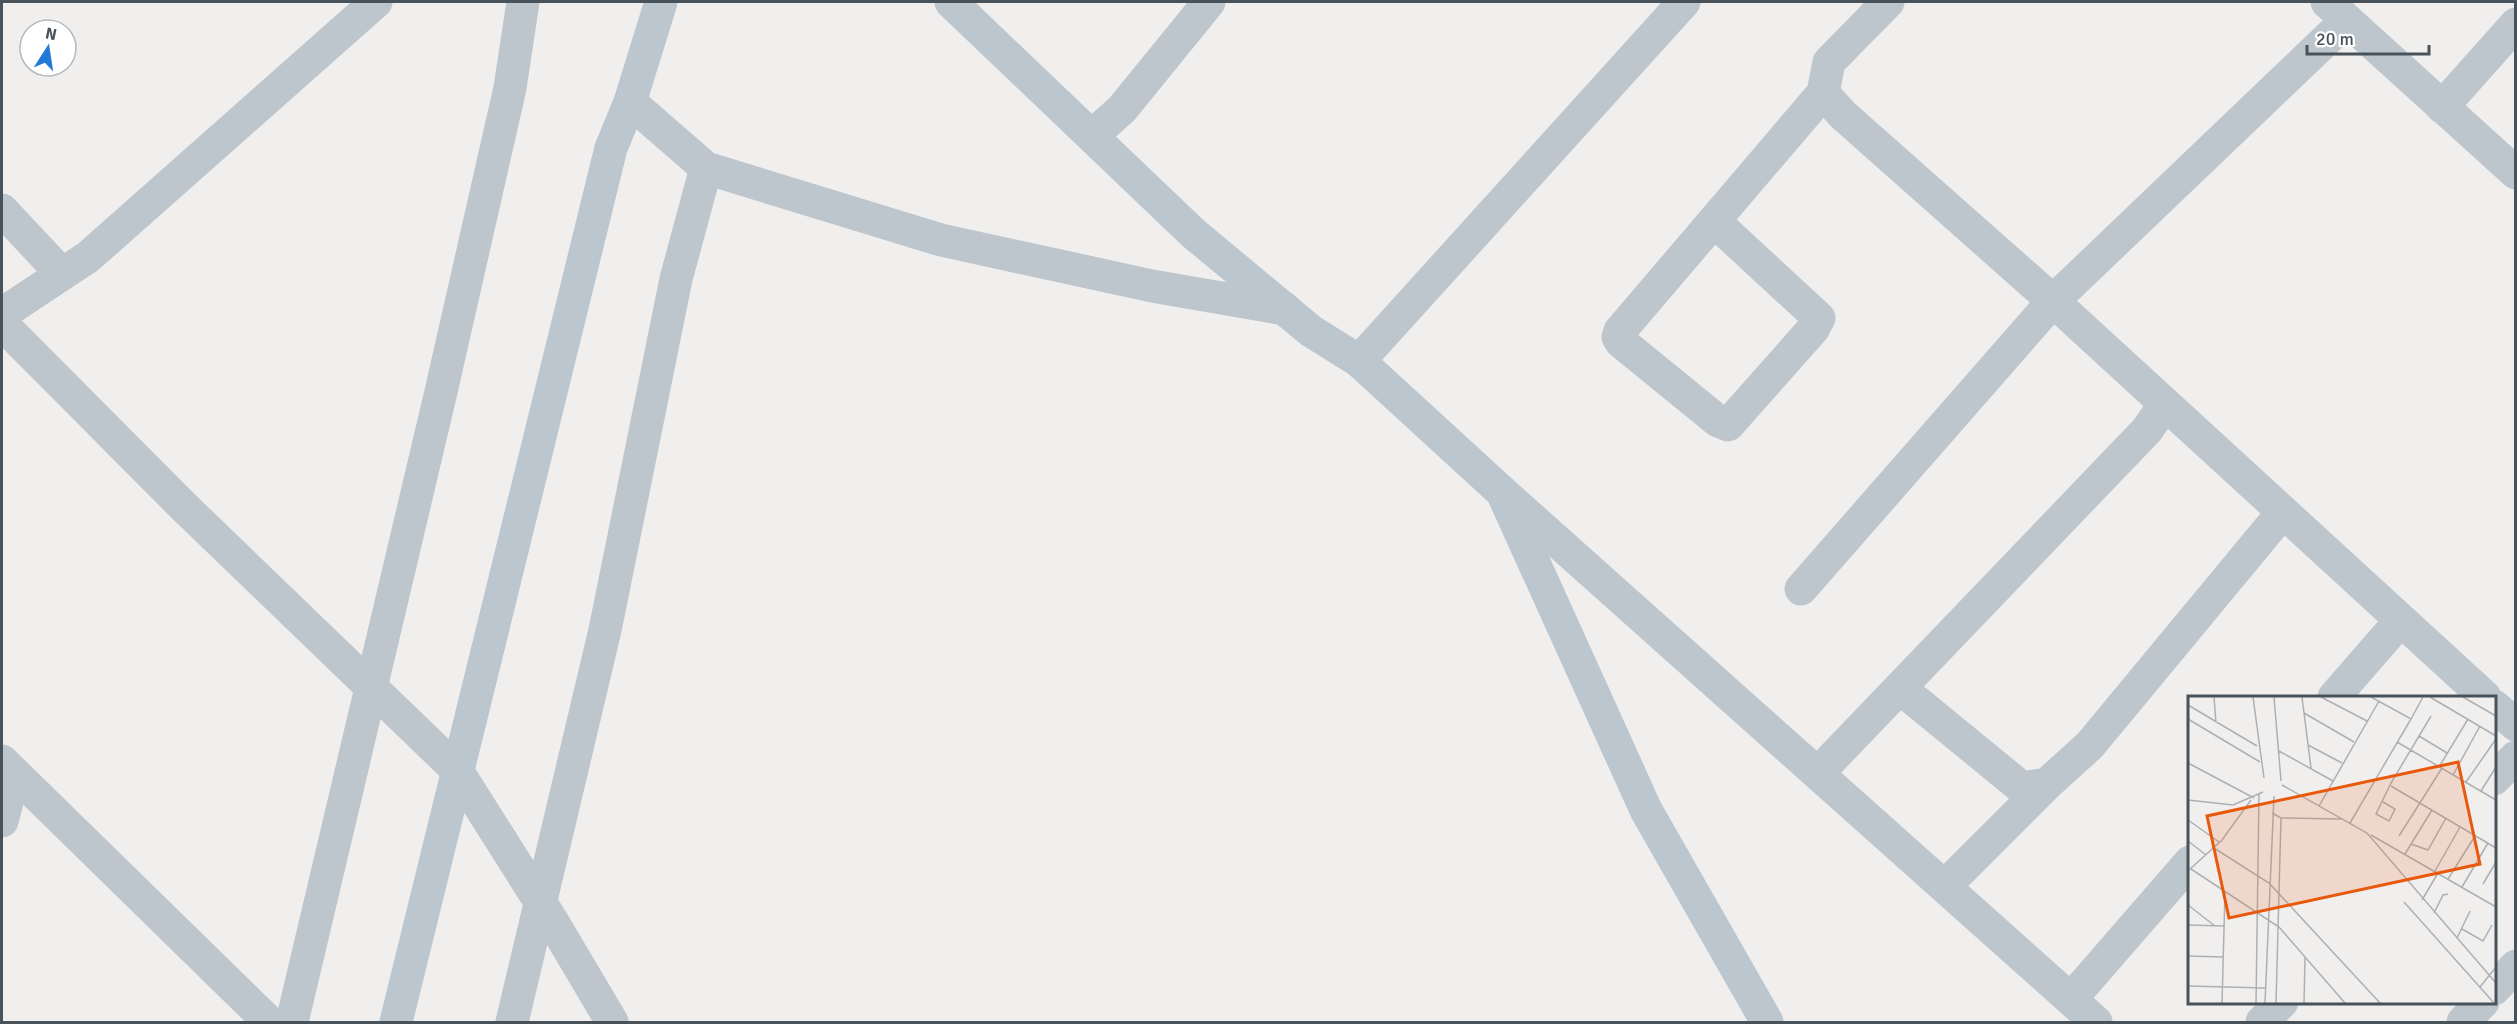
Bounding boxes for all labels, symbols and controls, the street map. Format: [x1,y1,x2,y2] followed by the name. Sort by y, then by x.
[18,18,78,78] north arrow
[2307,18,2428,56] scale bar
[43,23,58,45] text: N
[2316,28,2354,50] text: 20 m
[2188,696,2496,1003] inset map

